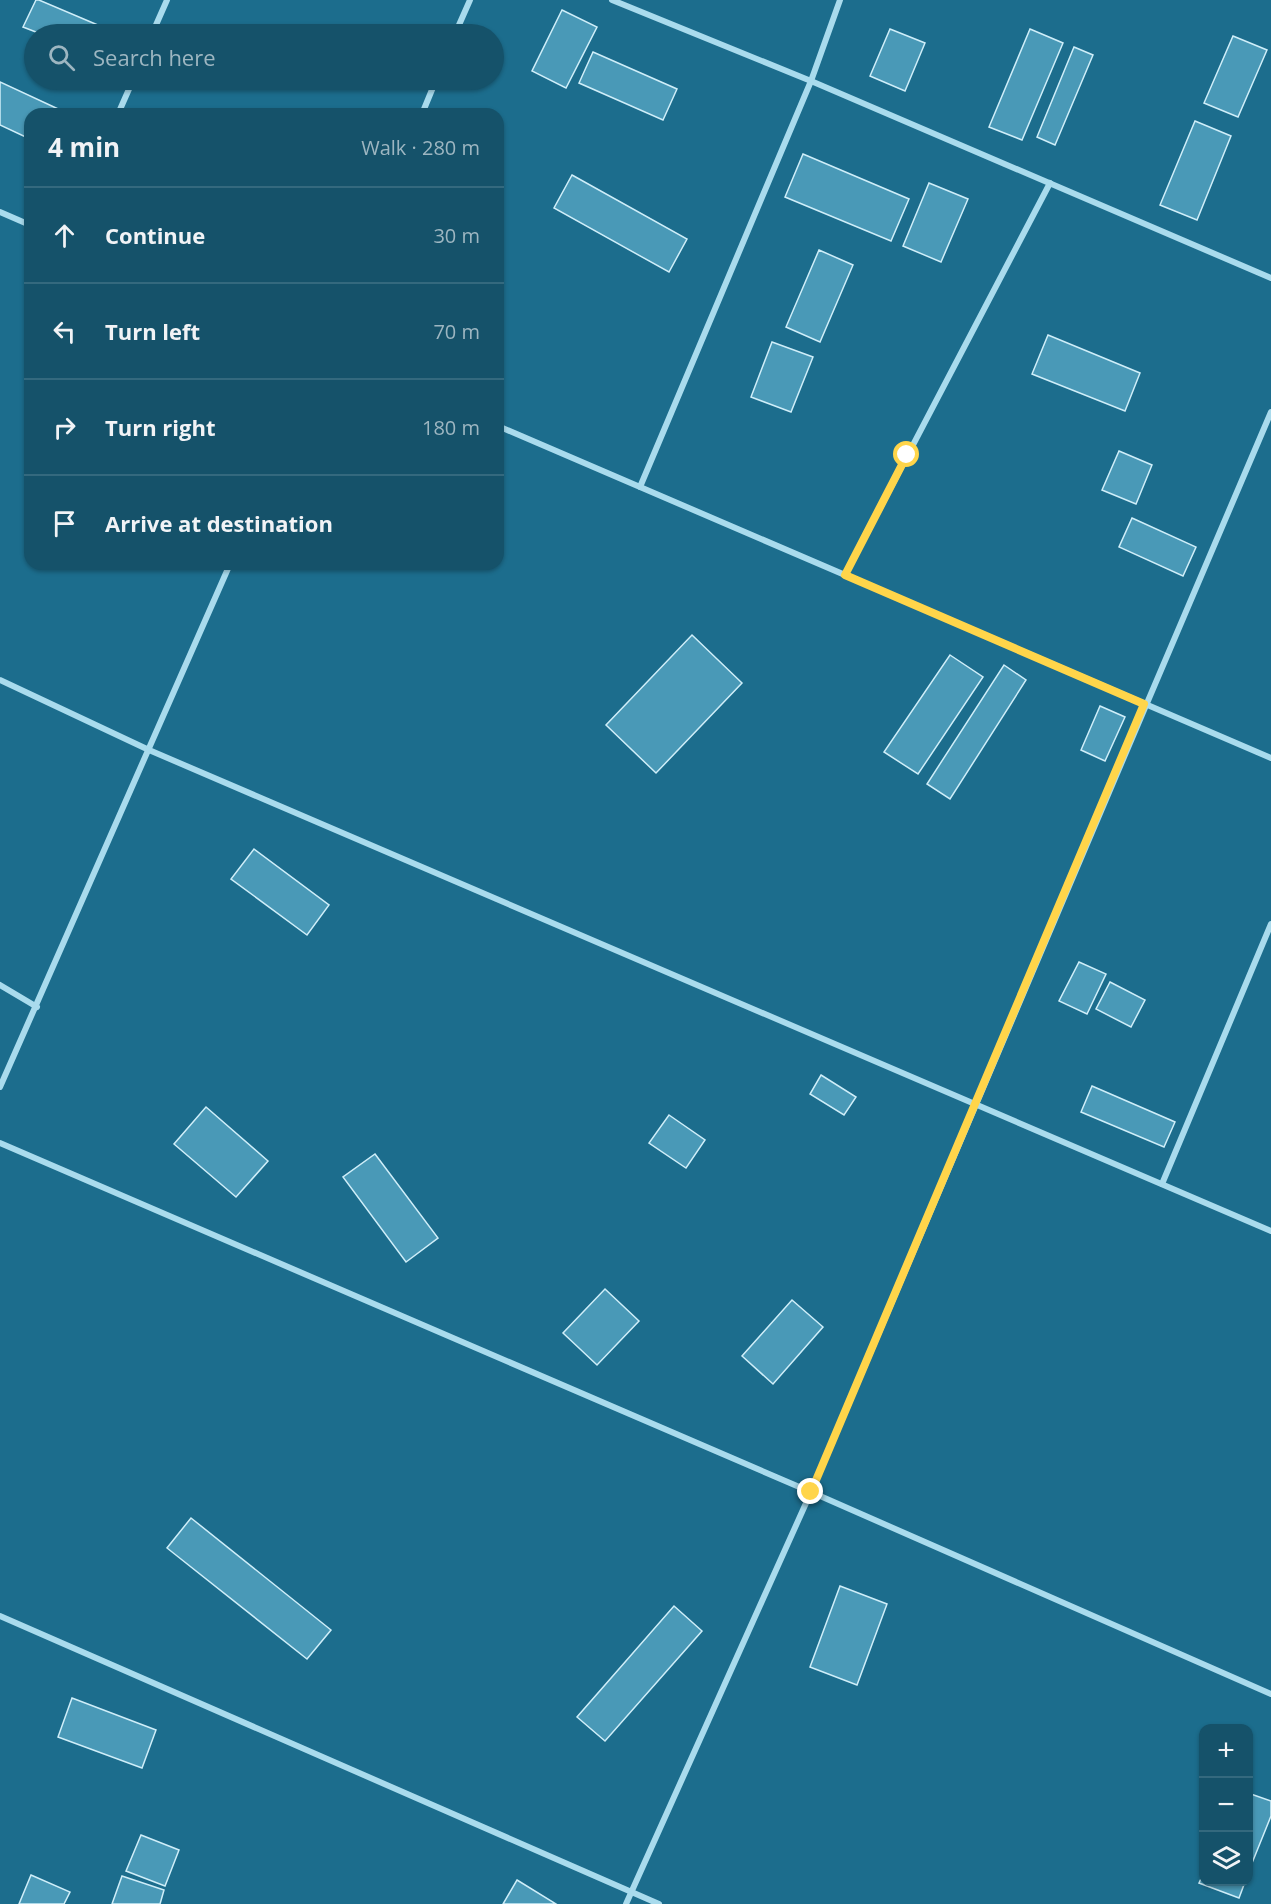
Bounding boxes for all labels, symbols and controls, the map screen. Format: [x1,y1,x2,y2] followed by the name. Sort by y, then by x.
[24,24,504,90] search box
[45,41,78,74] icon: search
[93,42,216,72] text: Search here
[48,129,120,165] text: 4 min
[361,134,480,161] text: Walk · 280 m
[48,219,81,252] icon: ahead
[105,220,205,250] text: Continue
[433,222,480,249] text: 30 m
[48,315,81,348] icon: left
[105,316,200,346] text: Turn left
[433,318,480,345] text: 70 m
[48,411,81,444] icon: right
[105,412,216,442] text: Turn right
[422,414,480,441] text: 180 m
[893,441,919,467] route start
[48,507,81,540] icon: arrive
[105,508,333,538] text: Arrive at destination
[797,1478,823,1504] route end
[1199,1724,1253,1886] map controls
[1199,1724,1253,1778] button: +
[1199,1778,1253,1832] button: −
[1199,1832,1253,1886] button: layers

